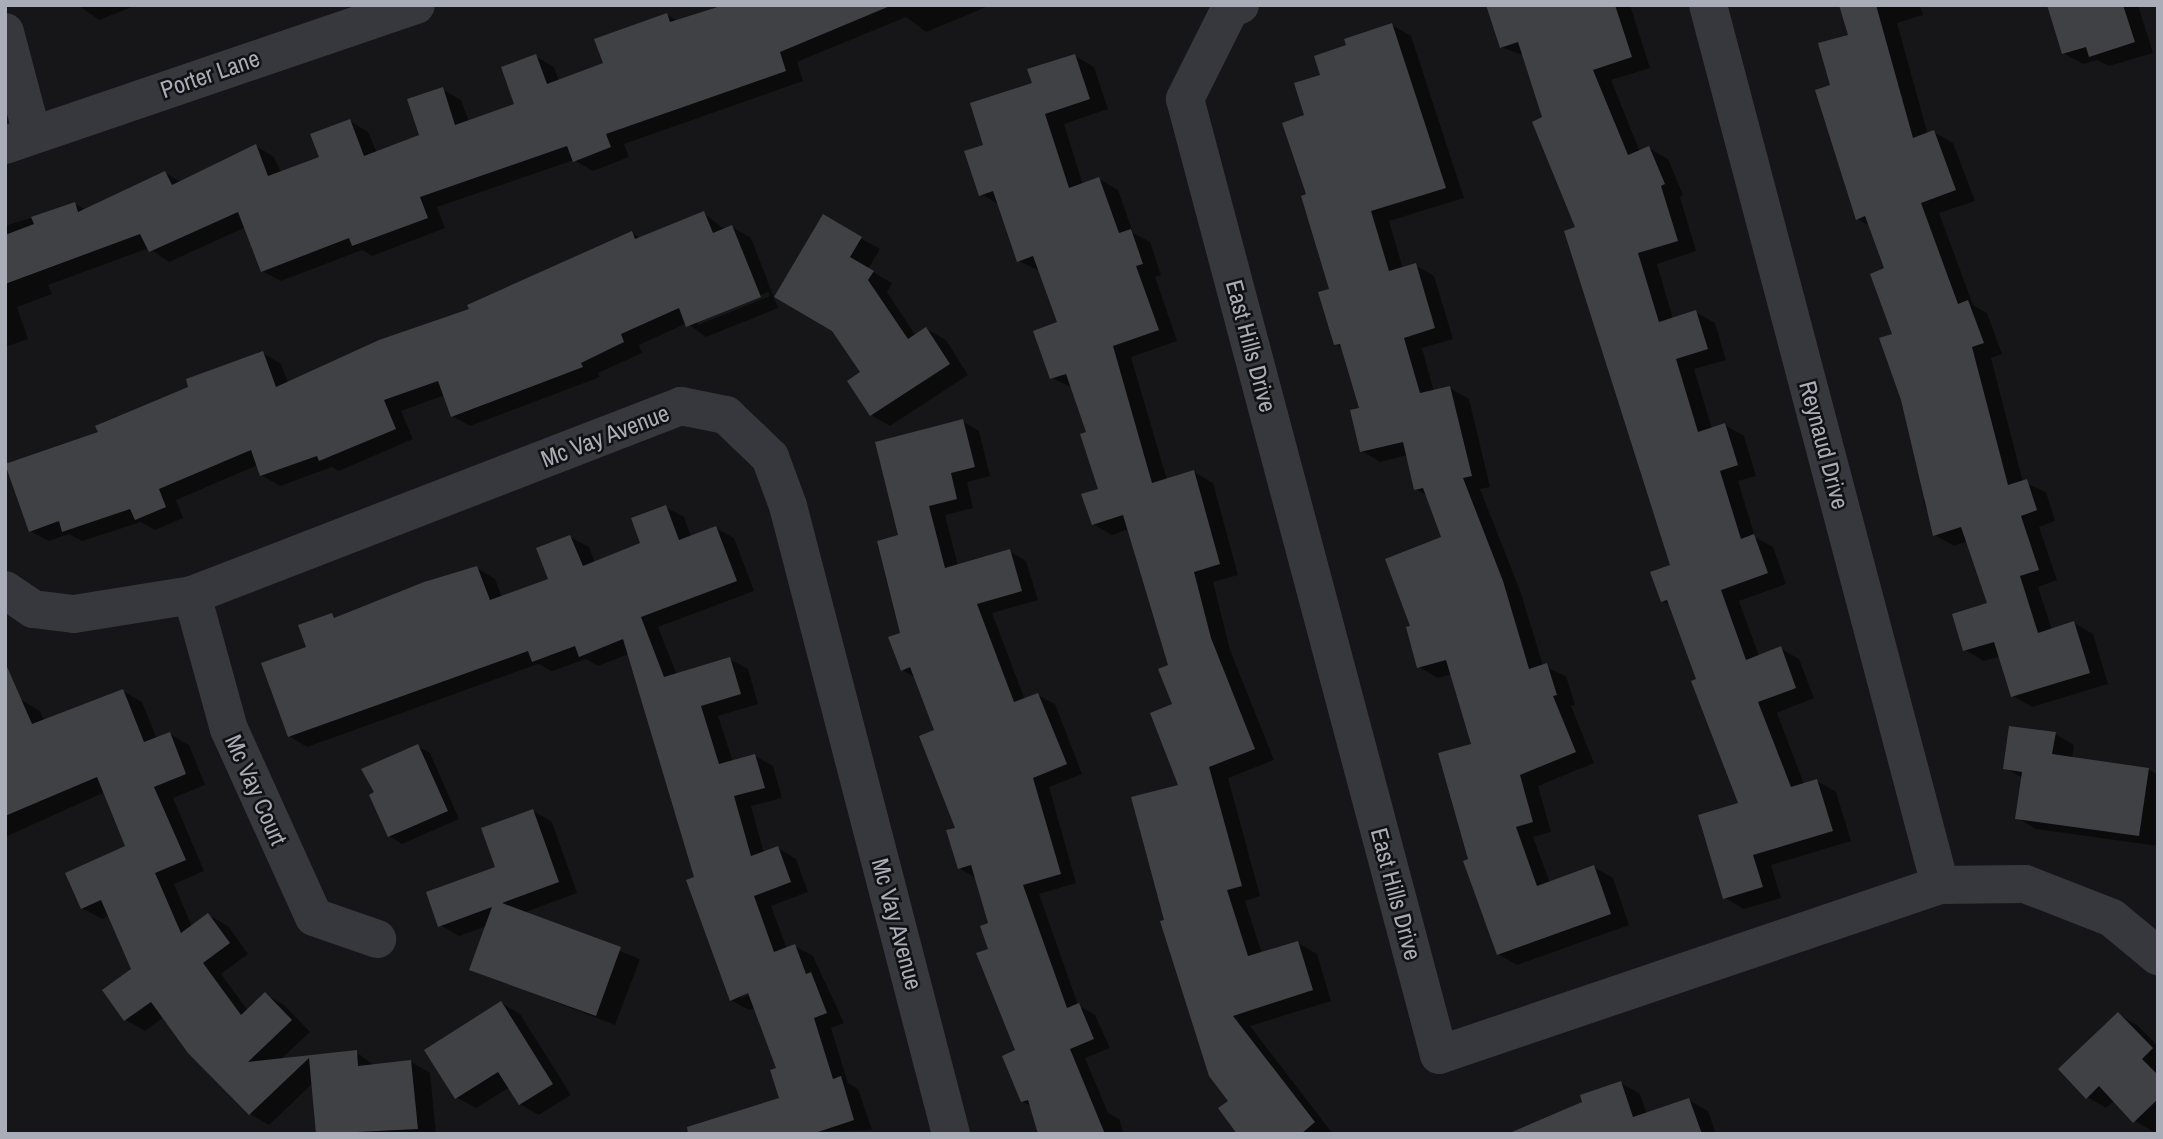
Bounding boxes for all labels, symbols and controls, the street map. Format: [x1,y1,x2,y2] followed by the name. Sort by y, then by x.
[157,44,263,104] street label: Porter Lane
[1220,277,1282,415] street label: East Hills Drive
[1793,378,1855,512] street label: Reynaud Drive
[536,398,674,474] street label: Mc Vay Avenue
[219,730,293,850] street label: Mc Vay Court
[1365,825,1427,963] street label: East Hills Drive
[865,855,929,993] street label: Mc Vay Avenue

